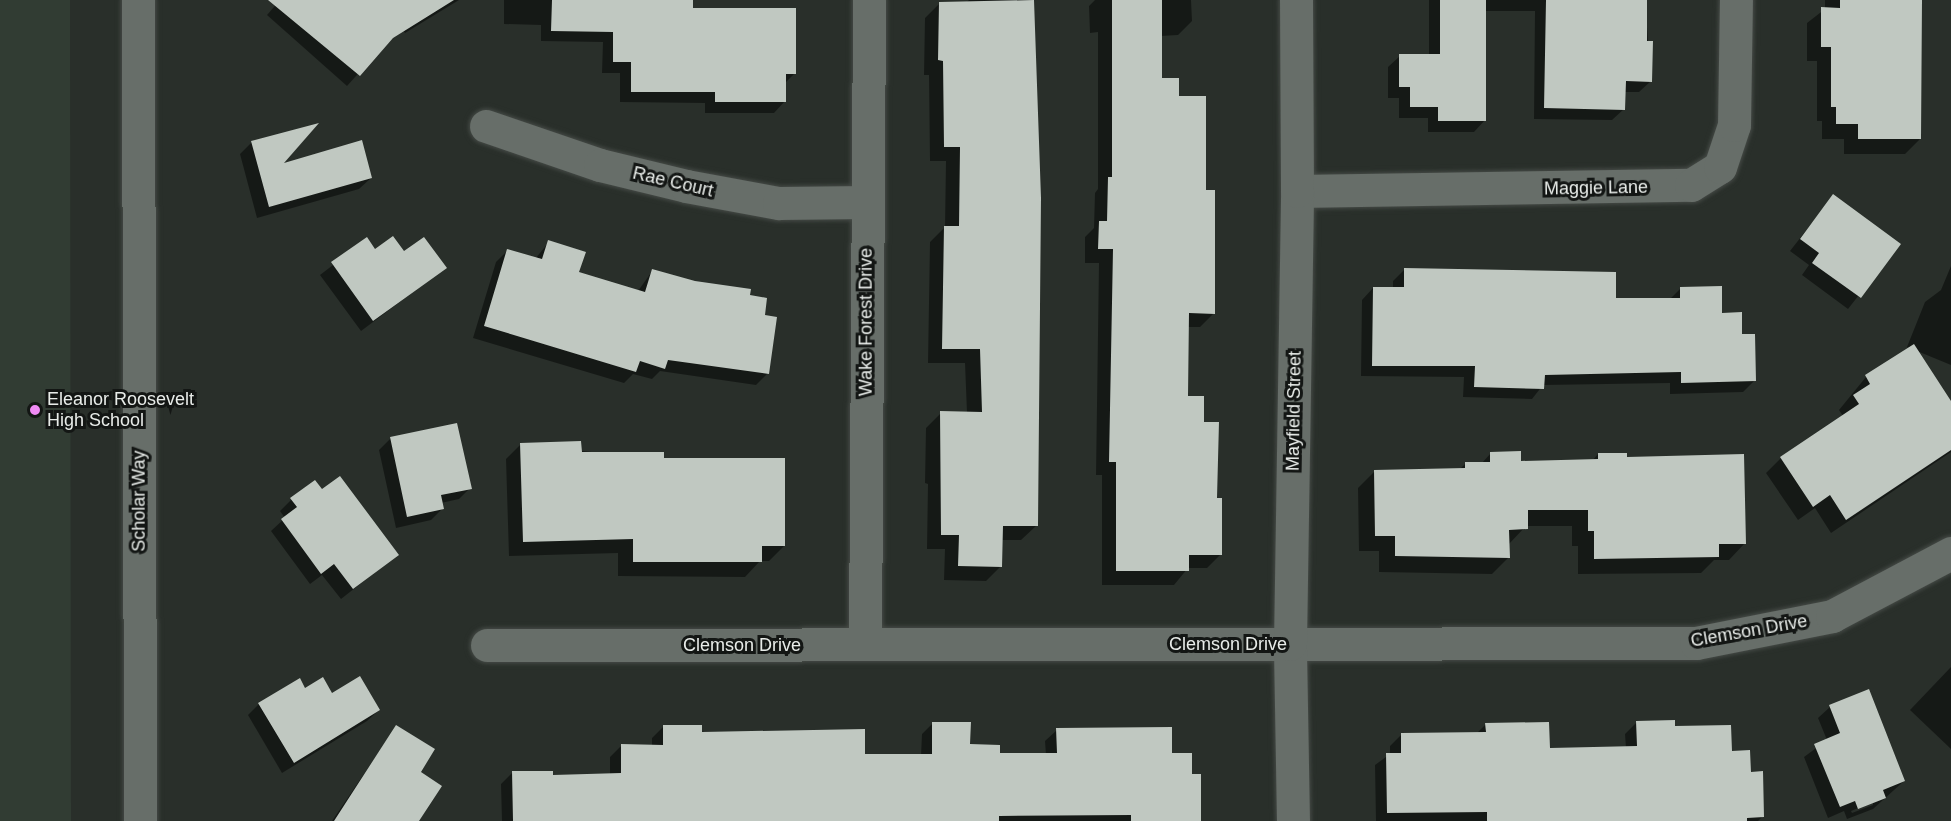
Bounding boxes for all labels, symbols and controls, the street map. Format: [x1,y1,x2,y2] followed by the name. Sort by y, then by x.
[631,162,715,202] street label: Rae Court
[1544,176,1648,200] street label: Maggie Lane
[855,248,877,396] street label: Wake Forest Drive
[1282,351,1306,471] street label: Mayfield Street
[47,389,194,432] place label: Eleanor Roosevelt High School
[28,403,42,417] marker: Eleanor Roosevelt High School
[128,450,150,552] street label: Scholar Way
[1689,610,1809,652] street label: Clemson Drive
[1169,633,1287,655] street label: Clemson Drive
[683,634,801,656] street label: Clemson Drive

